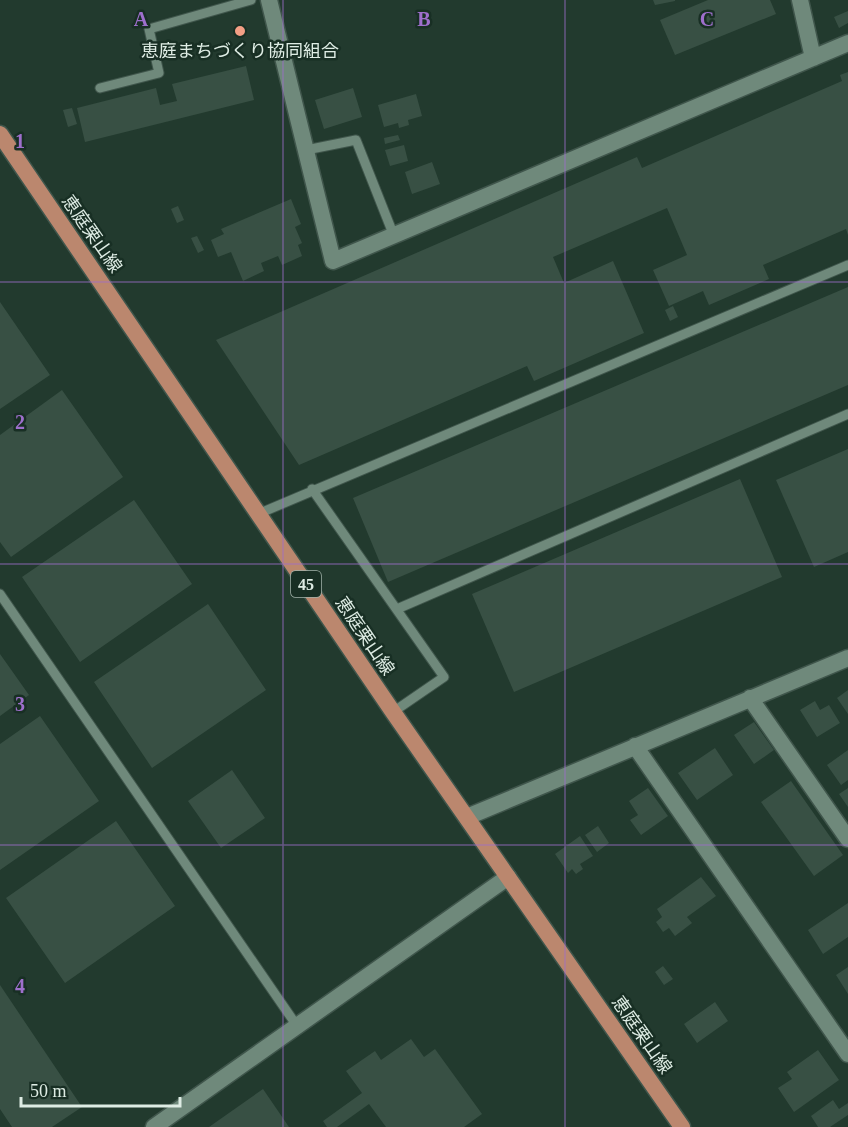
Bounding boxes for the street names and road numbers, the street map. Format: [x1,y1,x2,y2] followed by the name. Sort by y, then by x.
[58,191,126,277] street label: 恵庭栗山線
[291,571,321,597] road number: 45
[332,593,398,679] street label: 恵庭栗山線
[608,992,676,1078] street label: 恵庭栗山線

